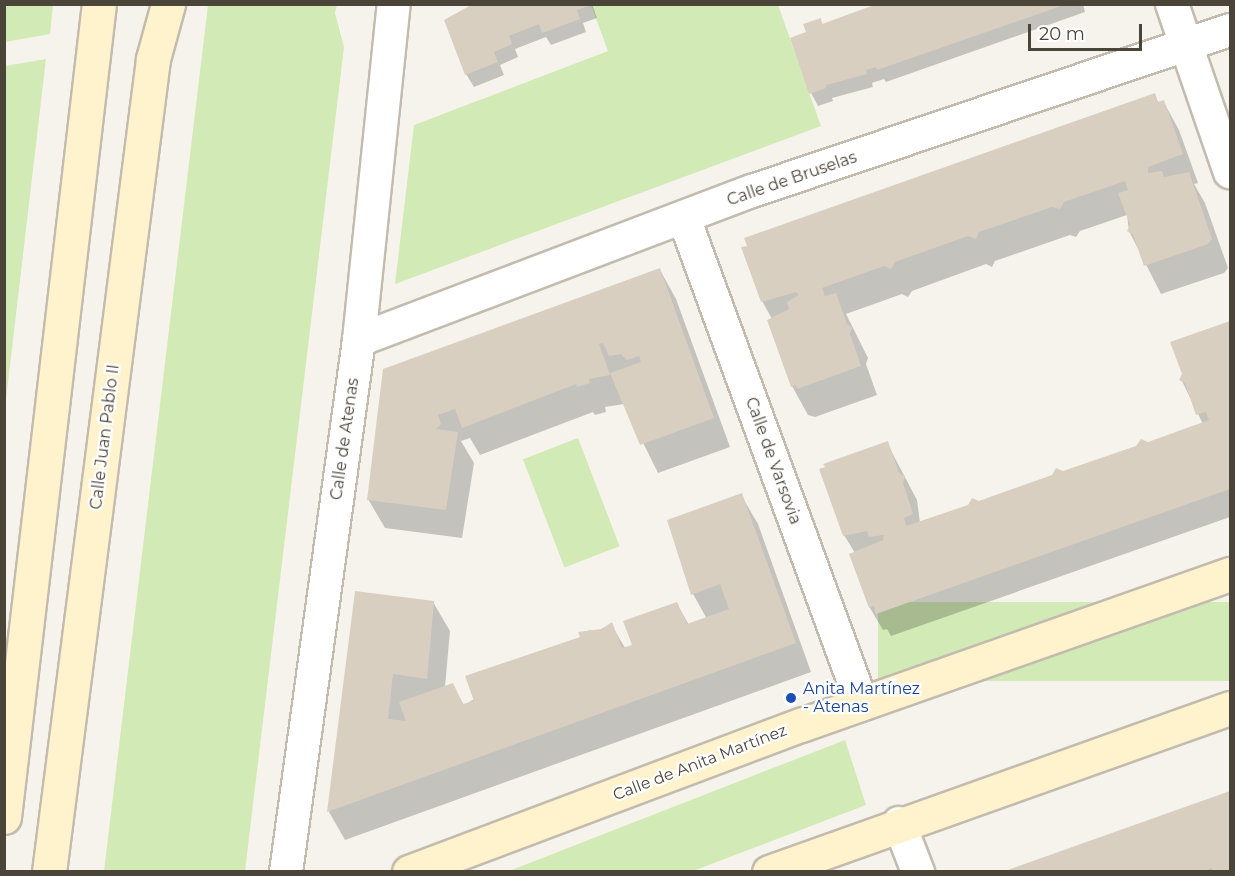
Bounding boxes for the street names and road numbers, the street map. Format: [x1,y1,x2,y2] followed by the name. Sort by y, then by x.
[725,148,859,210] street label: Calle de Bruselas
[87,363,123,511] street label: Calle Juan Pablo II
[327,377,363,501] street label: Calle de Atenas
[741,395,805,527] street label: Calle de Varsovia
[610,721,790,805] street label: Calle de Anita Martínez

